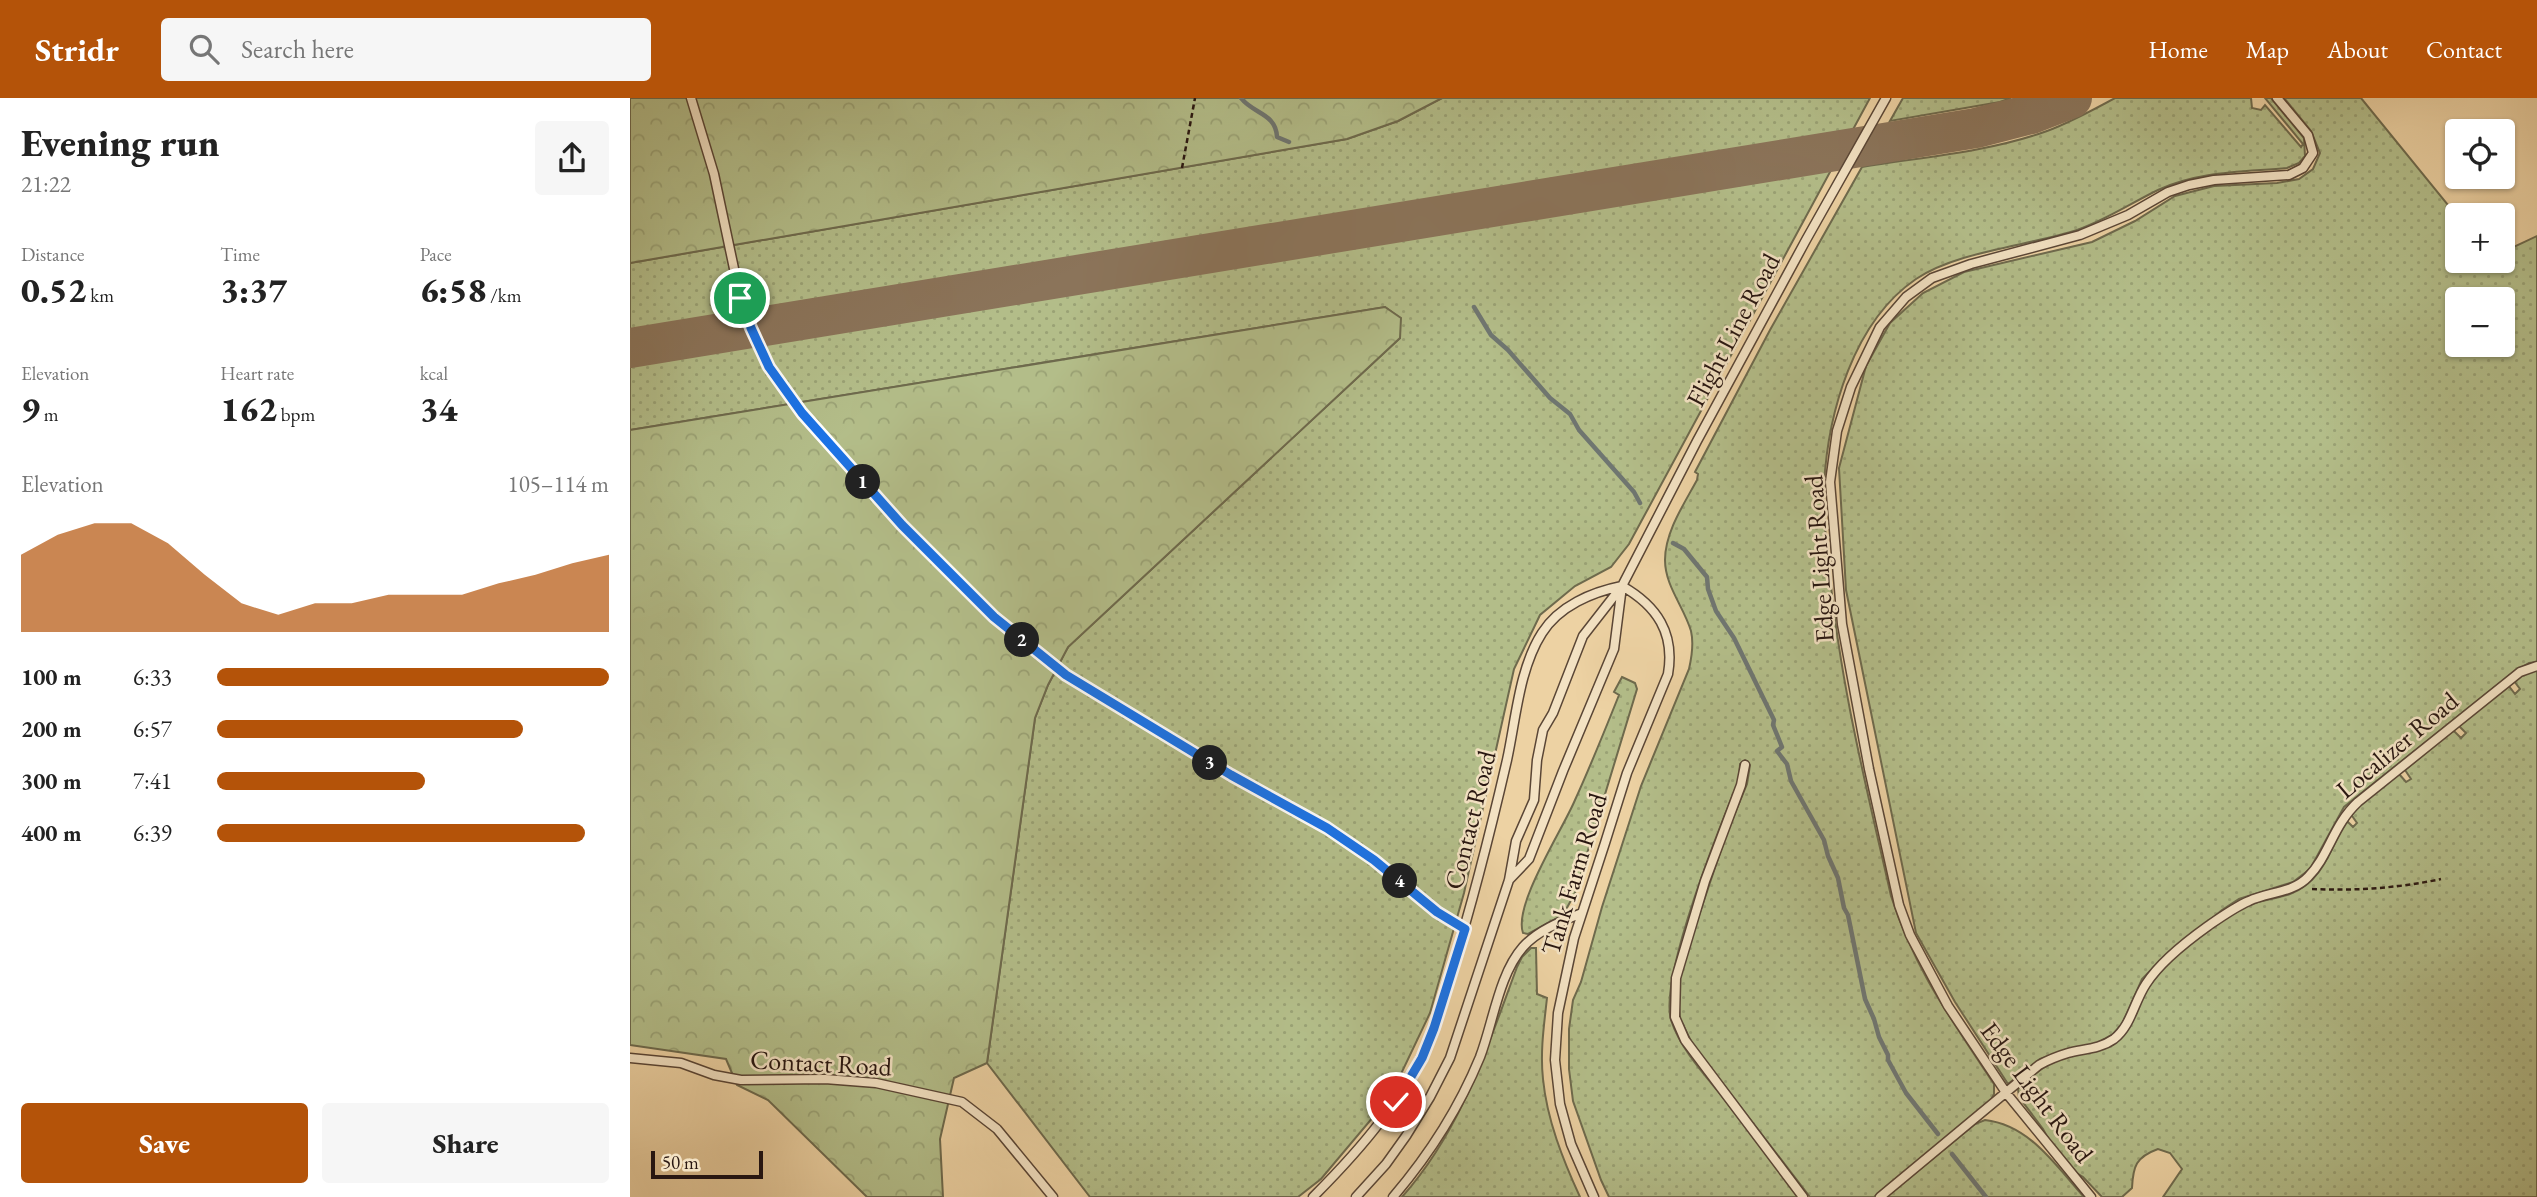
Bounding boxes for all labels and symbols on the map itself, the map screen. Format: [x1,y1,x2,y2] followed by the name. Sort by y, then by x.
[1678,247,1788,413] street label: Flight Line Road
[710,268,770,328] pin
[846,464,880,500] pin: 1
[1796,473,1842,644] street label: Edge Light Road
[1004,622,1040,658] pin: 2
[2329,683,2466,806] street label: Localizer Road
[1192,746,1228,780] pin: 3
[1436,746,1504,893] street label: Contact Road
[1533,788,1615,959] street label: Tank Farm Road
[1382,864,1418,898] pin: 4
[1973,1015,2102,1170] street label: Edge Light Road
[749,1042,894,1084] street label: Contact Road
[1366,1072,1426,1132] pin
[651,1148,763,1180] scale bar

